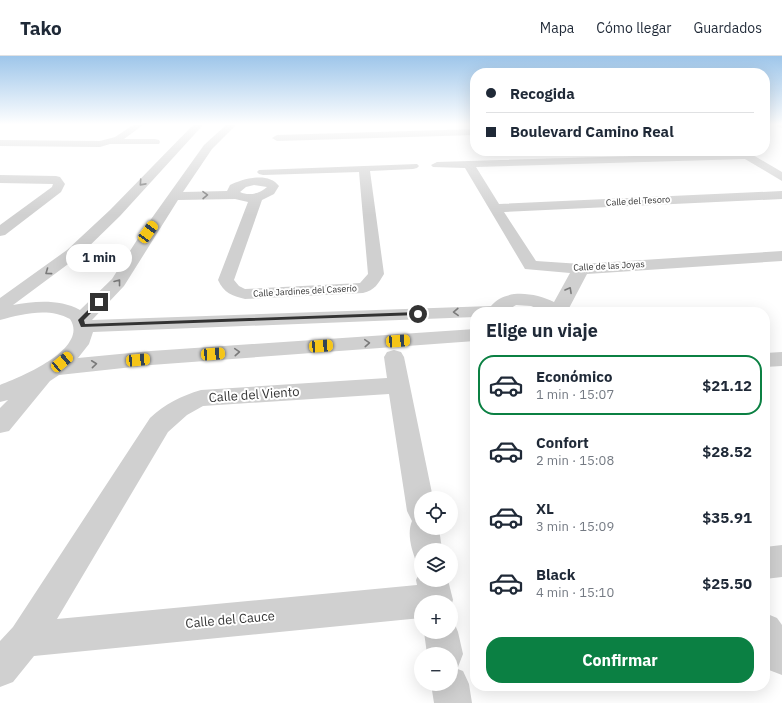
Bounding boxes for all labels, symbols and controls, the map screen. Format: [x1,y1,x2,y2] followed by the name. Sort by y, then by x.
[20,16,62,40] text: Tako
[540,19,574,37] text: Mapa
[596,19,671,37] text: Cómo llegar
[693,19,762,37] text: Guardados
[510,84,575,103] text: Recogida
[510,122,674,141] text: Boulevard Camino Real
[139,178,147,186] one-way arrow
[202,191,208,199] one-way arrow
[606,193,670,208] street label: Calle del Tesoro
[136,219,160,245] car
[66,244,132,272] callout: 1 min
[82,249,116,266] text: 1 min
[573,258,645,273] street label: Calle de las Joyas
[45,267,52,274] one-way arrow
[113,280,120,287] one-way arrow
[253,282,357,299] street label: Calle Jardines del Caserío
[565,287,572,294] one-way arrow
[90,293,108,311] route end
[409,305,427,323] route start
[453,308,459,317] one-way arrow
[486,319,598,342] text: Elige un viaje
[386,334,410,348] car
[309,339,333,353] car
[364,339,370,348] one-way arrow
[201,347,225,361] car
[234,348,240,357] one-way arrow
[49,350,75,374] car
[126,353,150,367] car
[91,360,97,369] one-way arrow
[488,367,524,403] icon: car
[536,367,612,386] text: Económico
[702,376,752,395] text: $21.12
[208,383,300,406] street label: Calle del Viento
[536,386,614,403] text: 1 min · 15:07
[488,433,524,469] icon: car
[536,433,589,452] text: Confort
[702,442,752,461] text: $28.52
[536,452,614,469] text: 2 min · 15:08
[414,491,458,691] map controls
[414,491,458,535] button: locate
[488,499,524,535] icon: car
[536,499,554,518] text: XL
[702,508,752,527] text: $35.91
[536,518,614,535] text: 3 min · 15:09
[414,543,458,587] button: layers
[488,565,524,601] icon: car
[536,565,576,584] text: Black
[702,574,752,593] text: $25.50
[536,584,614,601] text: 4 min · 15:10
[414,595,458,639] button: +
[185,607,275,632] street label: Calle del Cauce
[486,637,754,683] button: Confirmar
[414,647,458,691] button: −

